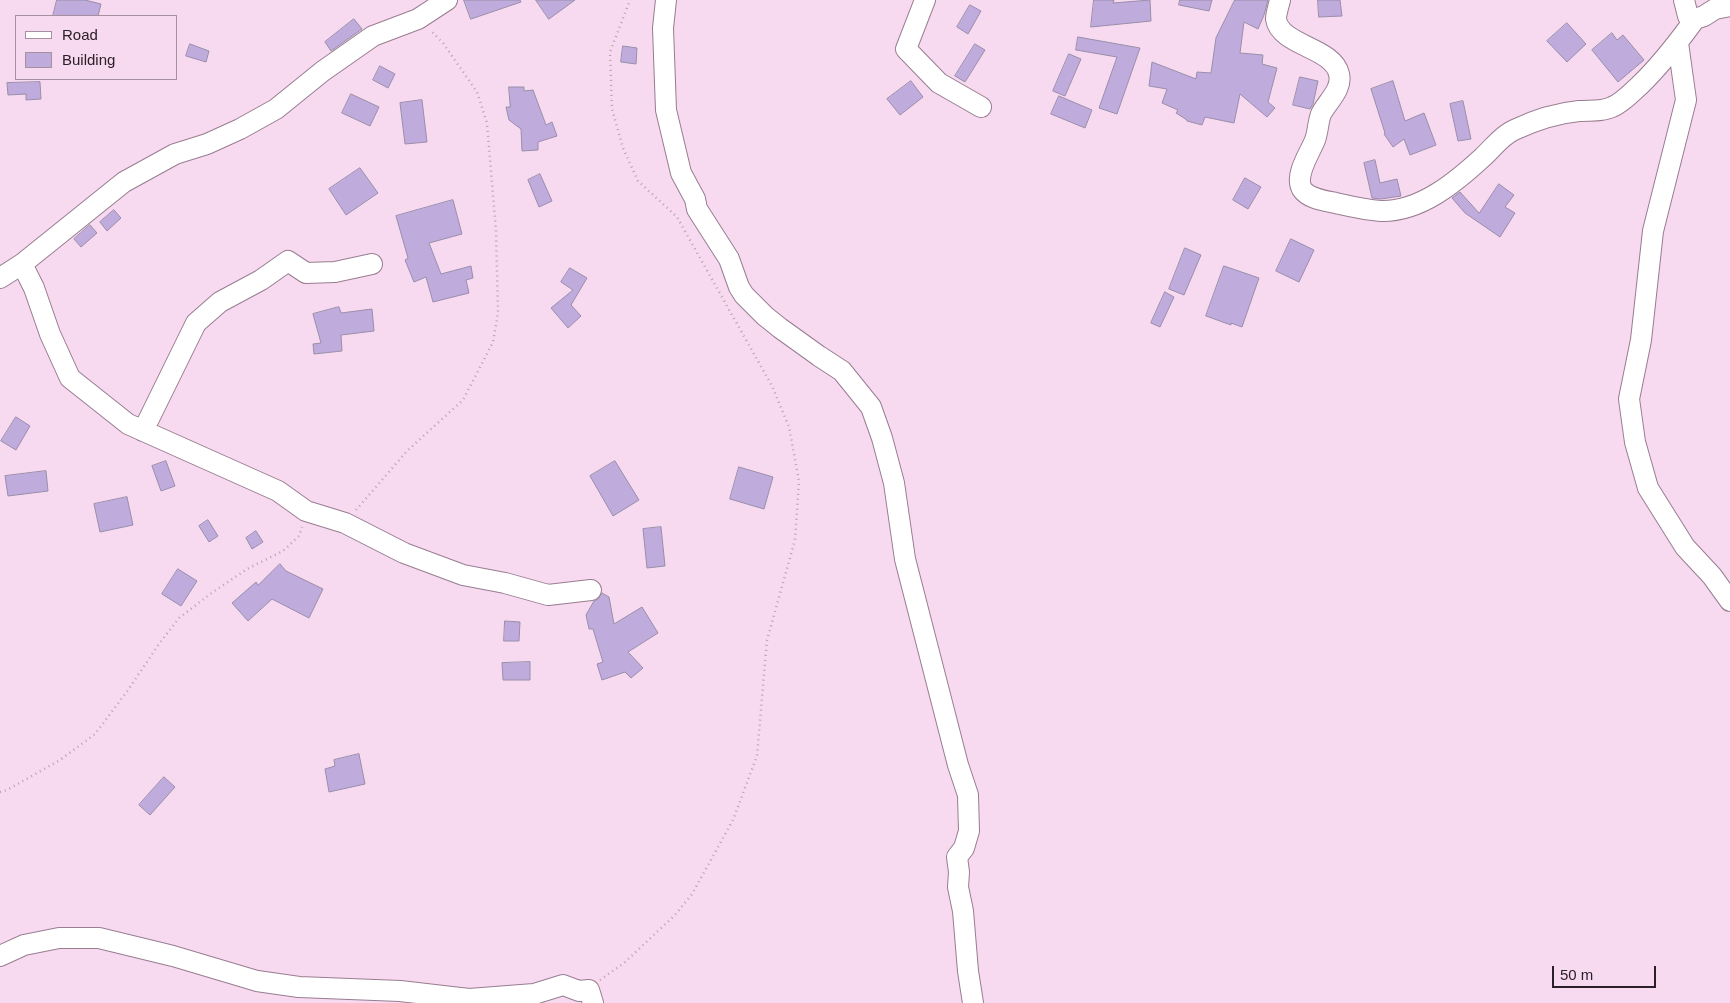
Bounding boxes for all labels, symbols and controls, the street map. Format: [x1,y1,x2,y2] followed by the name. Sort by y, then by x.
[15,15,178,80] legend
[62,26,98,43] text: Road
[62,51,115,68] text: Building
[1555,956,1659,988] scale bar
[1560,966,1593,983] text: 50 m

